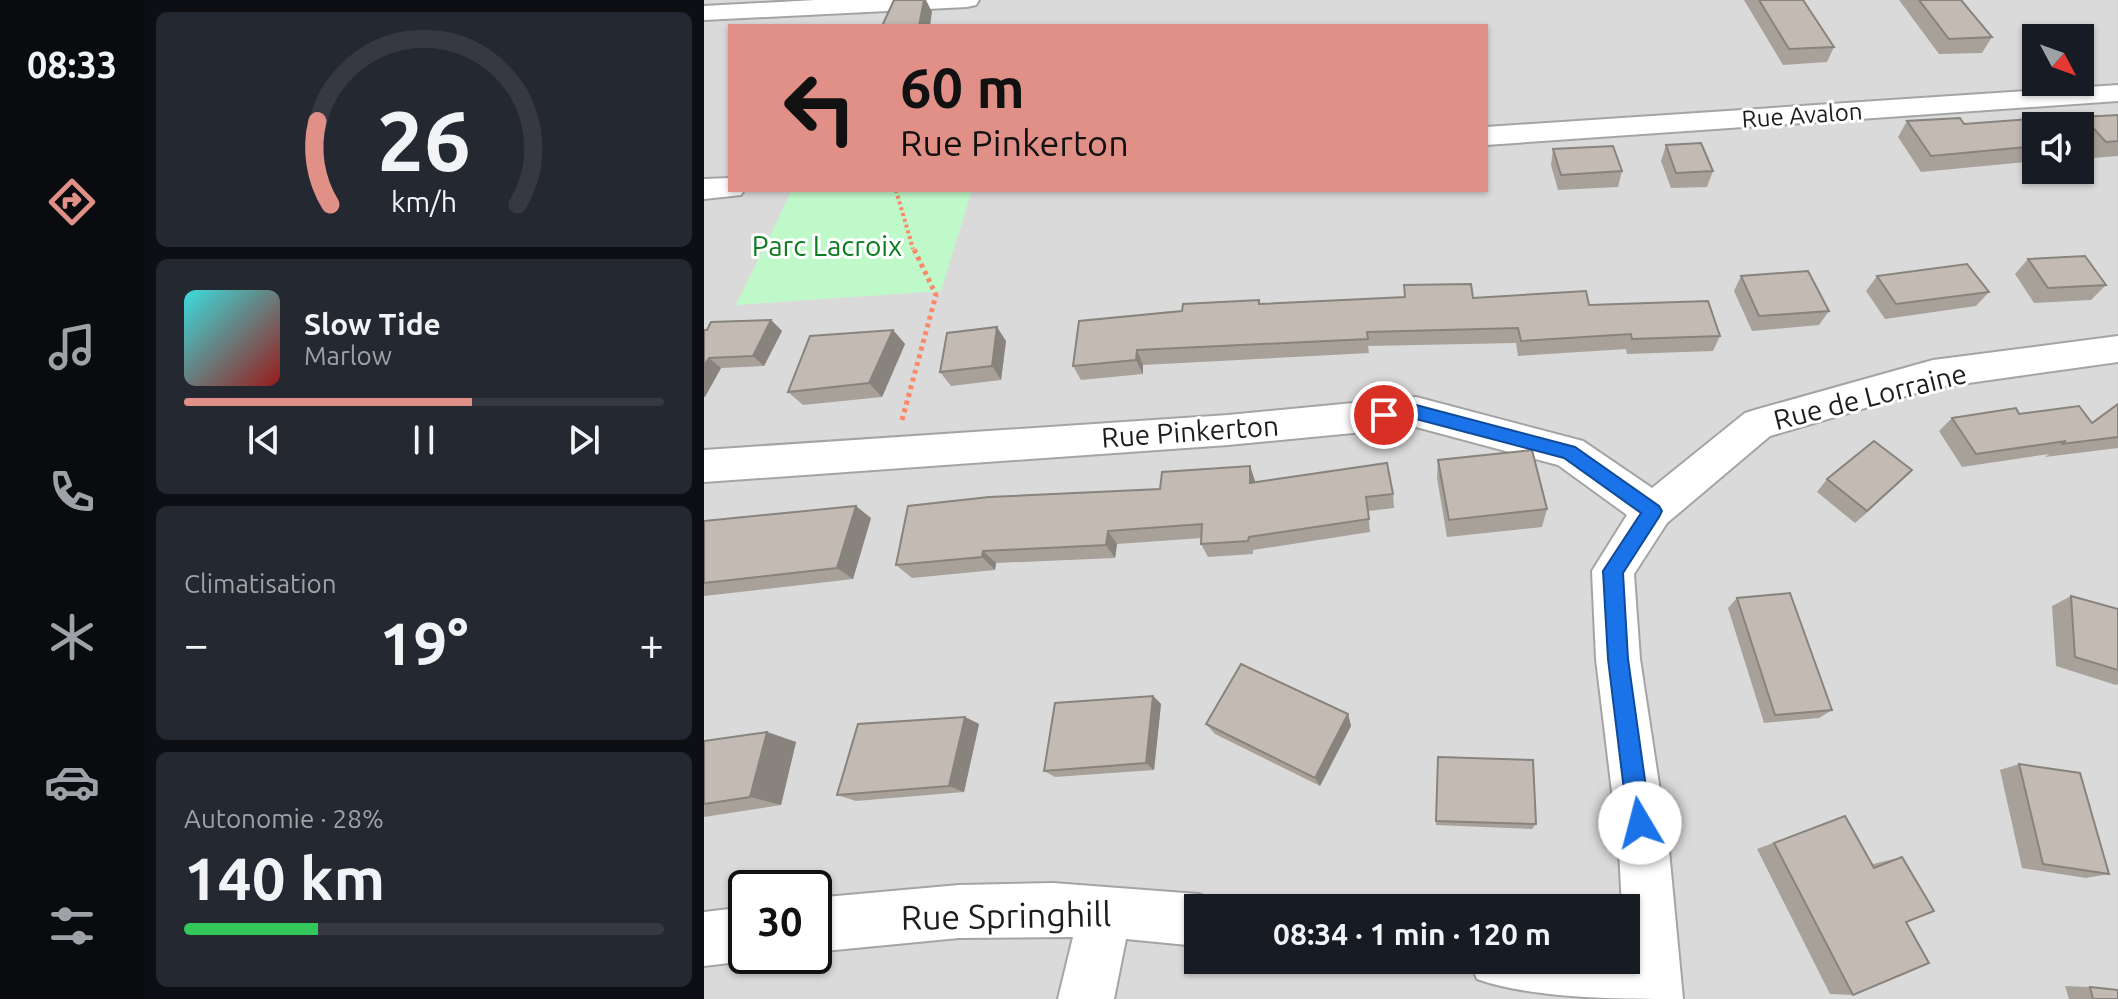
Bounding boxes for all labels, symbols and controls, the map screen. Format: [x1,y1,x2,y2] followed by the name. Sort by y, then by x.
[2022,24,2094,96] north arrow
[2022,24,2094,184] map controls
[27,44,117,85] text: 08:33
[768,56,872,160] icon: left
[900,56,1025,119] text: 60 m
[377,93,471,187] text: 26
[1741,97,1863,133] street label: Rue Avalon
[2022,112,2094,184] button: sound
[900,122,1129,163] text: Rue Pinkerton
[44,174,100,230] icon: directions
[391,186,457,218] text: km/h
[752,230,902,261] park label: Parc Lacroix
[304,307,441,341] text: Slow Tide
[44,319,100,375] icon: music
[304,341,392,370] text: Marlow
[1770,357,1970,435] street label: Rue de Lorraine
[1350,381,1418,449] pin
[1362,393,1406,437] icon: arrive
[1100,409,1280,453] street label: Rue Pinkerton
[242,418,286,462] icon: previous
[402,418,446,462] icon: pause
[562,418,606,462] icon: next
[44,464,100,520] icon: phone
[184,569,337,598] text: Climatisation
[44,609,100,665] icon: climate
[380,609,468,676] text: 19°
[184,619,209,668] text: −
[639,619,664,668] text: +
[44,754,100,810] icon: car
[1598,781,1682,865] position arrow
[184,804,384,833] text: Autonomie · 28%
[184,844,385,911] text: 140 km
[728,870,832,974] speed limit sign: 30
[900,894,1112,936] street label: Rue Springhill
[44,898,100,954] icon: filters
[1273,917,1551,951] text: 08:34 · 1 min · 120 m

